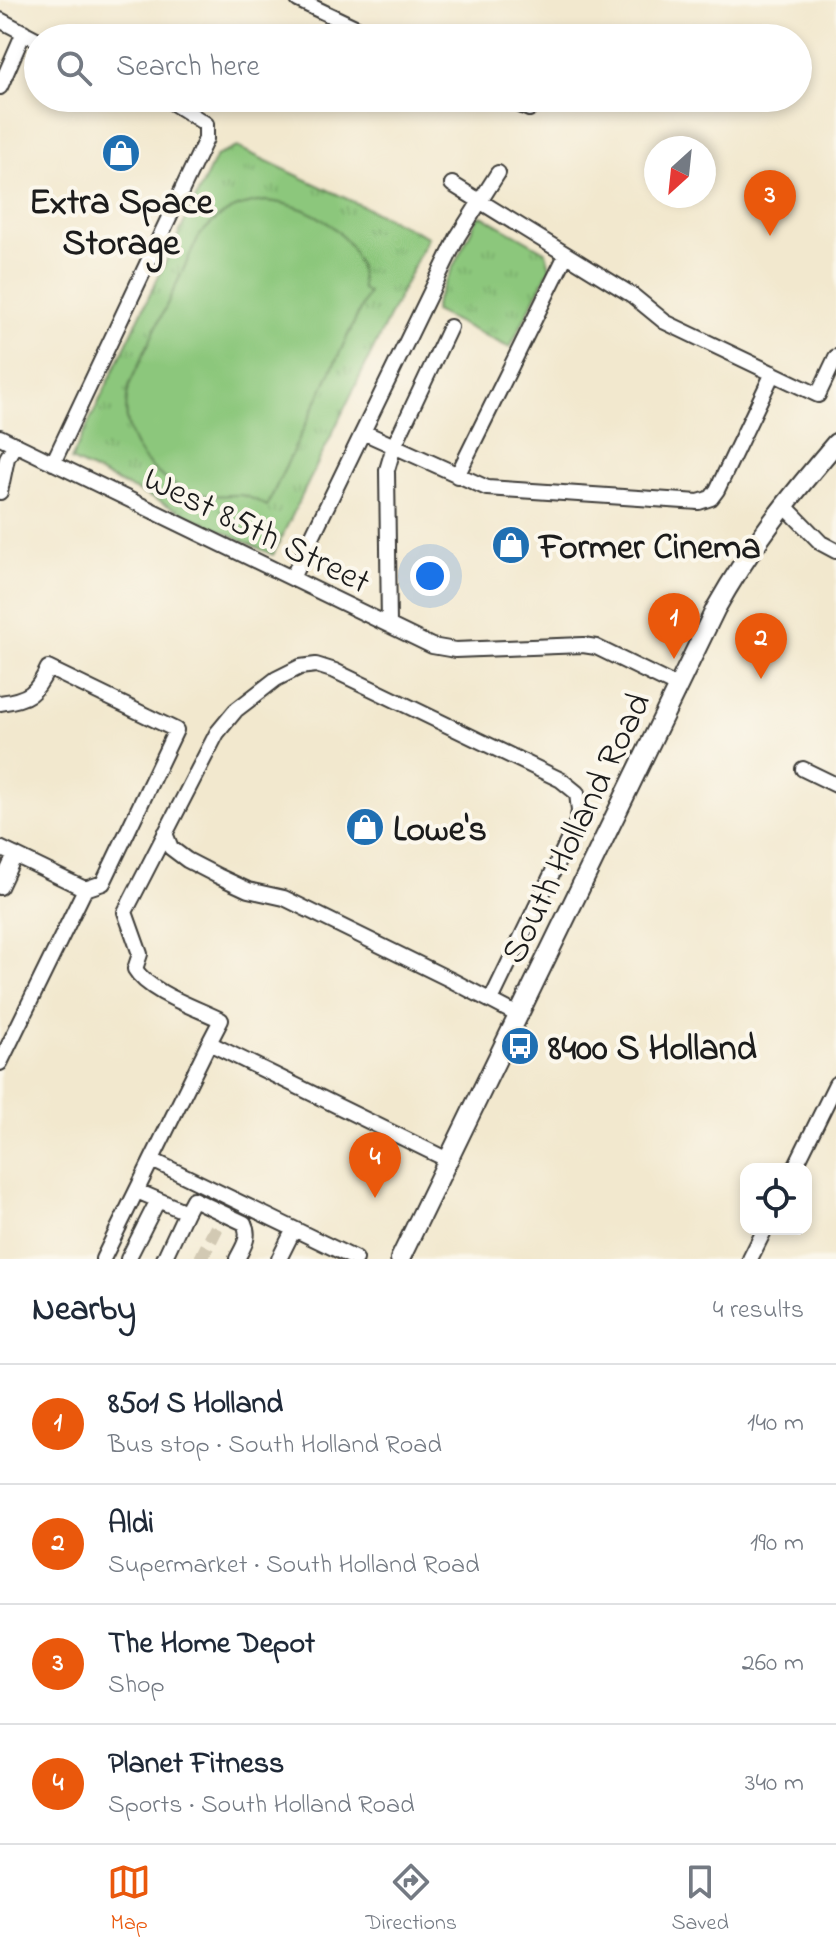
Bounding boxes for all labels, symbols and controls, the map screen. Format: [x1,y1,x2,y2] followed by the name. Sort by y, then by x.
[24,24,812,112] search box
[52,46,96,90] icon: search
[116,46,260,90] text: Search here
[100,132,142,174] shop icon: Extra Space Storage
[644,136,716,208] north arrow
[744,170,796,236] pin: 3
[29,178,214,273] place label: Extra Space Storage
[134,454,378,610] street label: West 85th Street
[537,523,761,576] place label: Former Cinema
[490,524,532,566] shop icon: Former Cinema
[410,556,450,596] your location
[648,593,700,659] pin: 1
[735,613,787,679] pin: 2
[489,684,667,974] street label: South Holland Road
[393,805,487,858] place label: Lowe's
[344,806,386,848] shop icon: Lowe's
[548,1024,757,1077] place label: 8400 S Holland
[499,1025,541,1067] bus stop icon: 8400 S Holland
[349,1132,401,1198] pin: 4
[740,1163,812,1235] map controls
[740,1163,812,1235] button: locate
[32,1286,136,1336] text: Nearby
[713,1292,804,1330] text: 4 results
[108,1383,283,1427] text: 8501 S Holland
[54,1405,62,1443] text: 1
[747,1405,804,1443] text: 140 m
[108,1427,442,1465] text: Bus stop · South Holland Road
[108,1503,154,1547] text: Aldi
[52,1525,64,1563] text: 2
[750,1525,804,1563] text: 190 m
[108,1547,480,1585] text: Supermarket · South Holland Road
[108,1623,315,1667] text: The Home Depot
[53,1645,63,1683] text: 3
[742,1645,804,1683] text: 260 m
[108,1667,165,1705] text: Shop
[108,1743,284,1787] text: Planet Fitness
[53,1765,63,1803] text: 4
[745,1765,804,1803] text: 340 m
[108,1787,415,1825] text: Sports · South Holland Road
[107,1860,151,1940] tab: Map
[366,1860,457,1940] tab: Directions
[671,1860,729,1940] tab: Saved

